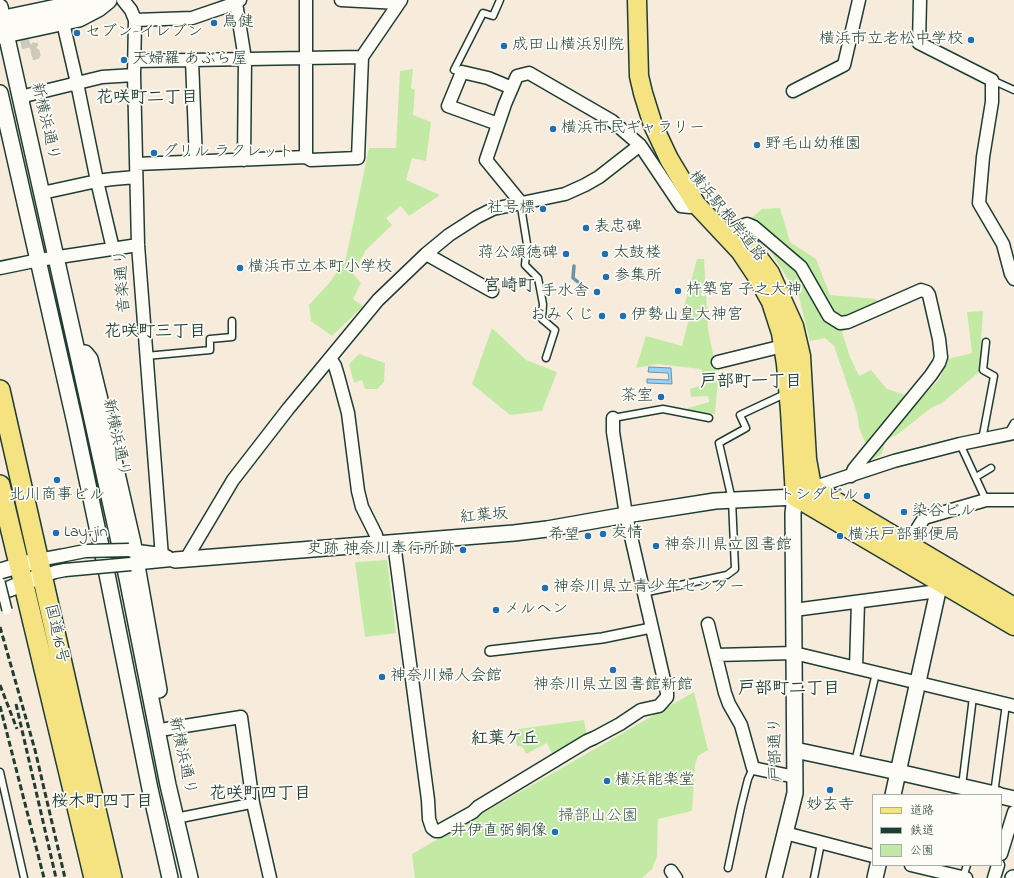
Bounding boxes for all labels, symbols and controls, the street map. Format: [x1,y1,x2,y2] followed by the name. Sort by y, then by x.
[222,13,254,33] place label: 鳥健
[209,18,219,28] marker: 鳥健
[85,23,203,43] place label: セブン-イレブン
[72,28,82,38] marker: セブン-イレブン
[819,30,963,50] place label: 横浜市立老松中学校
[966,35,976,45] marker: 横浜市立老松中学校
[512,36,624,56] place label: 成田山横浜別院
[499,41,509,51] marker: 成田山横浜別院
[132,50,248,70] place label: 天婦羅 あぶら屋
[119,55,129,65] marker: 天婦羅 あぶら屋
[26,81,62,163] street label: 新横浜通り
[96,89,198,109] district label: 花咲町二丁目
[561,119,705,139] place label: 横浜市民ギャラリー
[548,124,558,134] marker: 横浜市民ギャラリー
[765,135,861,155] place label: 野毛山幼稚園
[752,140,762,150] marker: 野毛山幼稚園
[162,143,294,163] place label: グリル ラクレット
[149,148,159,158] marker: グリル ラクレット
[683,167,769,267] street label: 横浜駅根岸道路
[487,199,535,219] place label: 社号標
[538,204,548,214] marker: 社号標
[594,218,642,238] place label: 表忠碑
[581,223,591,233] marker: 表忠碑
[478,244,558,264] place label: 蒋公頌徳碑
[613,244,661,264] place label: 太鼓楼
[112,248,136,314] street label: 音楽通り
[561,249,571,259] marker: 蒋公頌徳碑
[600,249,610,259] marker: 太鼓楼
[248,258,392,278] place label: 横浜市立本町小学校
[235,263,245,273] marker: 横浜市立本町小学校
[614,267,662,287] place label: 参集所
[601,272,611,282] marker: 参集所
[484,277,534,297] district label: 宮崎町
[686,281,802,301] place label: 杵築宮 子之大神
[541,282,589,302] place label: 手水舎
[673,286,683,296] marker: 杵築宮 子之大神
[592,287,602,297] marker: 手水舎
[530,306,594,326] place label: おみくじ
[631,306,743,326] place label: 伊勢山皇大神宮
[597,311,607,321] marker: おみくじ
[618,311,628,321] marker: 伊勢山皇大神宮
[104,323,206,343] district label: 花咲町三丁目
[700,373,802,393] district label: 戸部町一丁目
[621,387,653,407] place label: 茶室
[656,392,666,402] marker: 茶室
[97,397,133,479] street label: 新横浜通り
[52,475,62,485] marker: 北川商事ビル
[9,486,105,506] place label: 北川商事ビル
[779,486,859,506] place label: トシダビル
[862,491,872,501] marker: トシダビル
[912,502,976,522] place label: 染谷ビル
[459,505,509,529] street label: 紅葉坂
[899,507,909,517] marker: 染谷ビル
[64,523,107,543] place label: Lay-jin
[611,524,643,544] place label: 友情
[548,526,580,546] place label: 希望
[848,526,960,546] place label: 横浜戸部郵便局
[51,528,61,538] marker: Lay-jin
[598,529,608,539] marker: 友情
[583,531,593,541] marker: 希望
[835,531,845,541] marker: 横浜戸部郵便局
[664,536,792,556] place label: 神奈川県立図書館
[307,540,455,560] place label: 史跡 神奈川奉行所跡
[651,541,661,551] marker: 神奈川県立図書館
[458,545,468,555] marker: 史跡 神奈川奉行所跡
[553,578,745,598] place label: 神奈川県立青少年センター
[540,583,550,593] marker: 神奈川県立青少年センター
[504,600,568,620] place label: メルヘン
[39,603,71,665] street label: 国道16号
[491,605,501,615] marker: メルヘン
[608,665,618,675] marker: 神奈川県立図書館新館
[390,667,502,687] place label: 神奈川婦人会館
[377,672,387,682] marker: 神奈川婦人会館
[533,676,693,696] place label: 神奈川県立図書館新館
[738,680,840,700] district label: 戸部町二丁目
[163,715,199,797] street label: 新横浜通り
[767,717,787,781] street label: 戸部通り
[471,730,539,750] district label: 紅葉ケ丘
[615,771,695,791] place label: 横浜能楽堂
[602,776,612,786] marker: 横浜能楽堂
[209,785,311,805] district label: 花咲町四丁目
[825,785,835,795] marker: 妙玄寺
[51,793,153,813] district label: 桜木町四丁目
[872,794,1002,866] legend
[806,796,854,816] place label: 妙玄寺
[910,802,934,820] text: 道路
[558,807,638,827] park label: 掃部山公園
[451,822,547,842] place label: 井伊直弼銅像
[910,822,934,840] text: 鉄道
[550,827,560,837] marker: 井伊直弼銅像
[910,842,934,860] text: 公園

